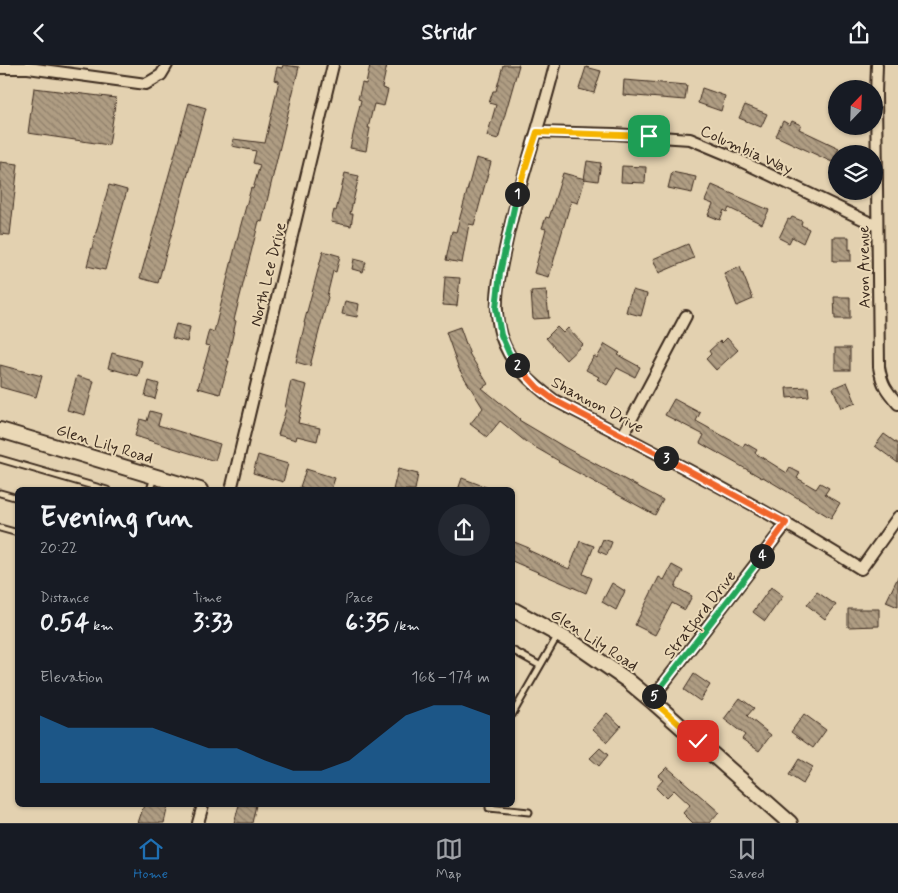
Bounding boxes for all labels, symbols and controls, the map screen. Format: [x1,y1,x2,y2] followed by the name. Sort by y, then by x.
[25,19,53,47] icon: back
[422,19,476,47] text: Stridr
[845,19,873,47] icon: share
[828,80,882,135] north arrow
[828,80,883,200] map controls
[628,115,670,157] pin
[697,121,796,180] street label: Columbia Way
[635,122,663,150] icon: arrive
[828,145,883,200] button: layers
[504,181,530,207] pin: 1
[514,185,521,203] text: 1
[245,220,292,329] street label: North Lee Drive
[853,225,876,309] street label: Avon Avenue
[504,353,530,377] pin: 2
[514,356,521,374] text: 2
[547,372,647,439] street label: Shannon Drive
[53,420,156,469] street label: Glen Lily Road
[654,445,678,471] pin: 3
[663,449,670,467] text: 3
[40,500,193,537] text: Evening run
[438,504,490,556] button: share
[40,538,78,559] text: 20:22
[750,543,774,569] pin: 4
[758,547,767,565] text: 4
[659,566,743,665] street label: Stratford Drive
[40,589,89,607] text: Distance
[193,589,222,607] text: Time
[345,589,373,607] text: Pace
[546,604,642,676] street label: Glen Lily Road
[40,607,89,640] text: 0.54
[193,607,233,640] text: 3:33
[345,607,389,640] text: 6:35
[89,617,114,635] text: km
[389,617,420,635] text: /km
[40,667,103,688] text: Elevation
[411,667,490,688] text: 168–174 m
[642,683,666,709] pin: 5
[650,687,659,705] text: 5
[677,720,719,762] pin
[684,727,712,755] icon: check
[133,835,168,883] tab: Home
[435,835,463,883] tab: Map
[729,835,765,883] tab: Saved

